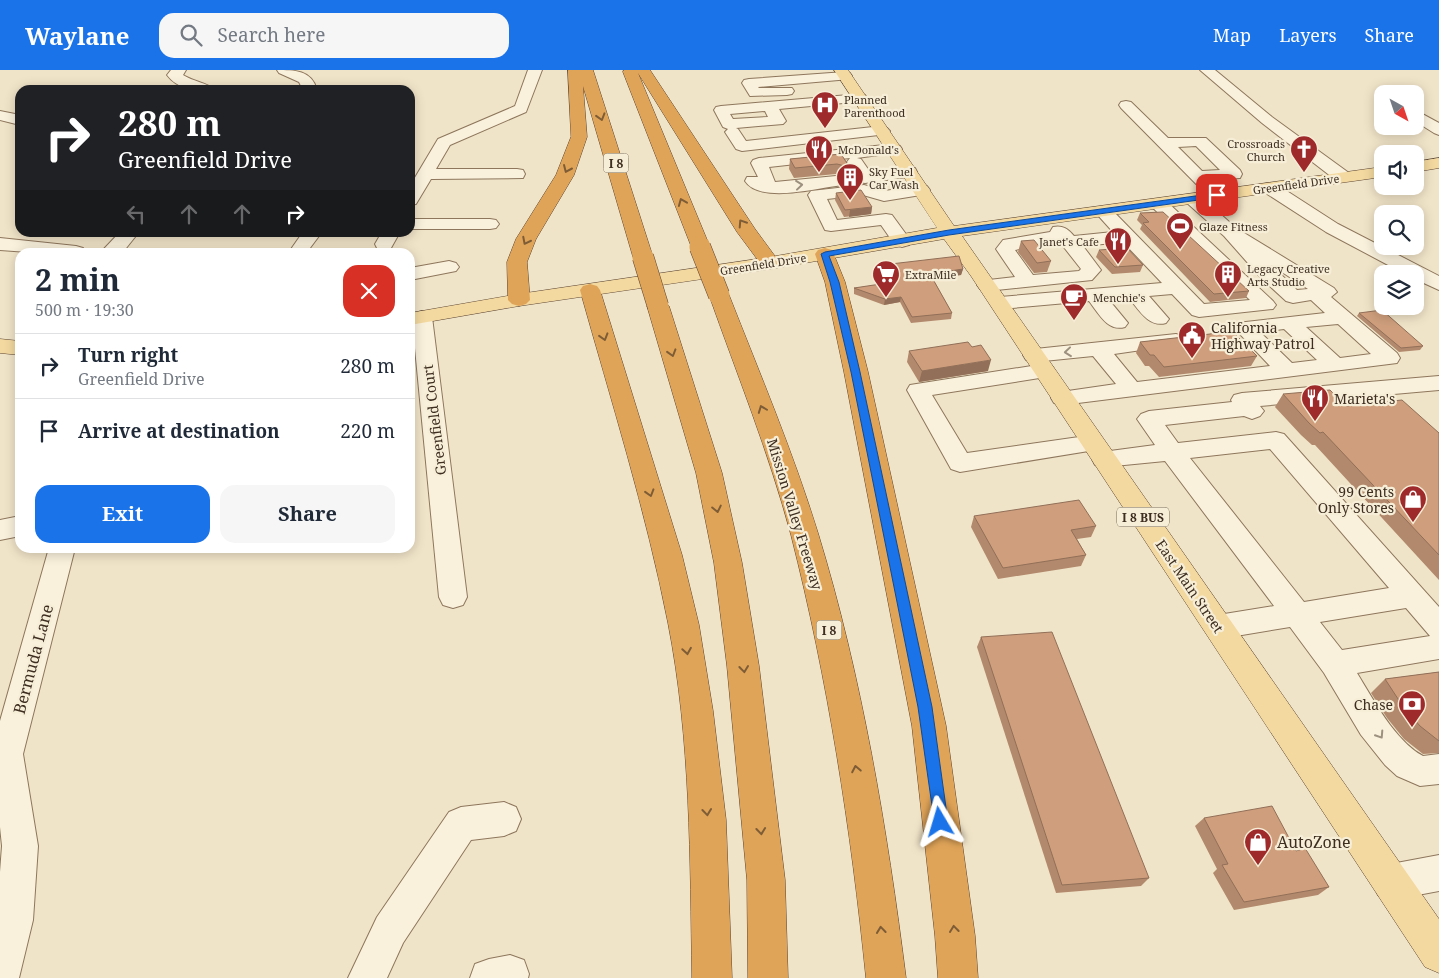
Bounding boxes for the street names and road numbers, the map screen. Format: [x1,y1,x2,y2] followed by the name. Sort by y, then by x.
[604,154,628,172] road number: I 8
[1252,170,1340,197] street label: Greenfield Drive
[719,250,807,278] street label: Greenfield Drive
[418,364,450,476] street label: Greenfield Court
[763,436,827,592] street label: Mission Valley Freeway
[1117,508,1169,527] road number: I 8 BUS
[1152,536,1228,636] street label: East Main Street
[8,602,58,716] street label: Bermuda Lane
[816,620,842,640] road number: I 8

